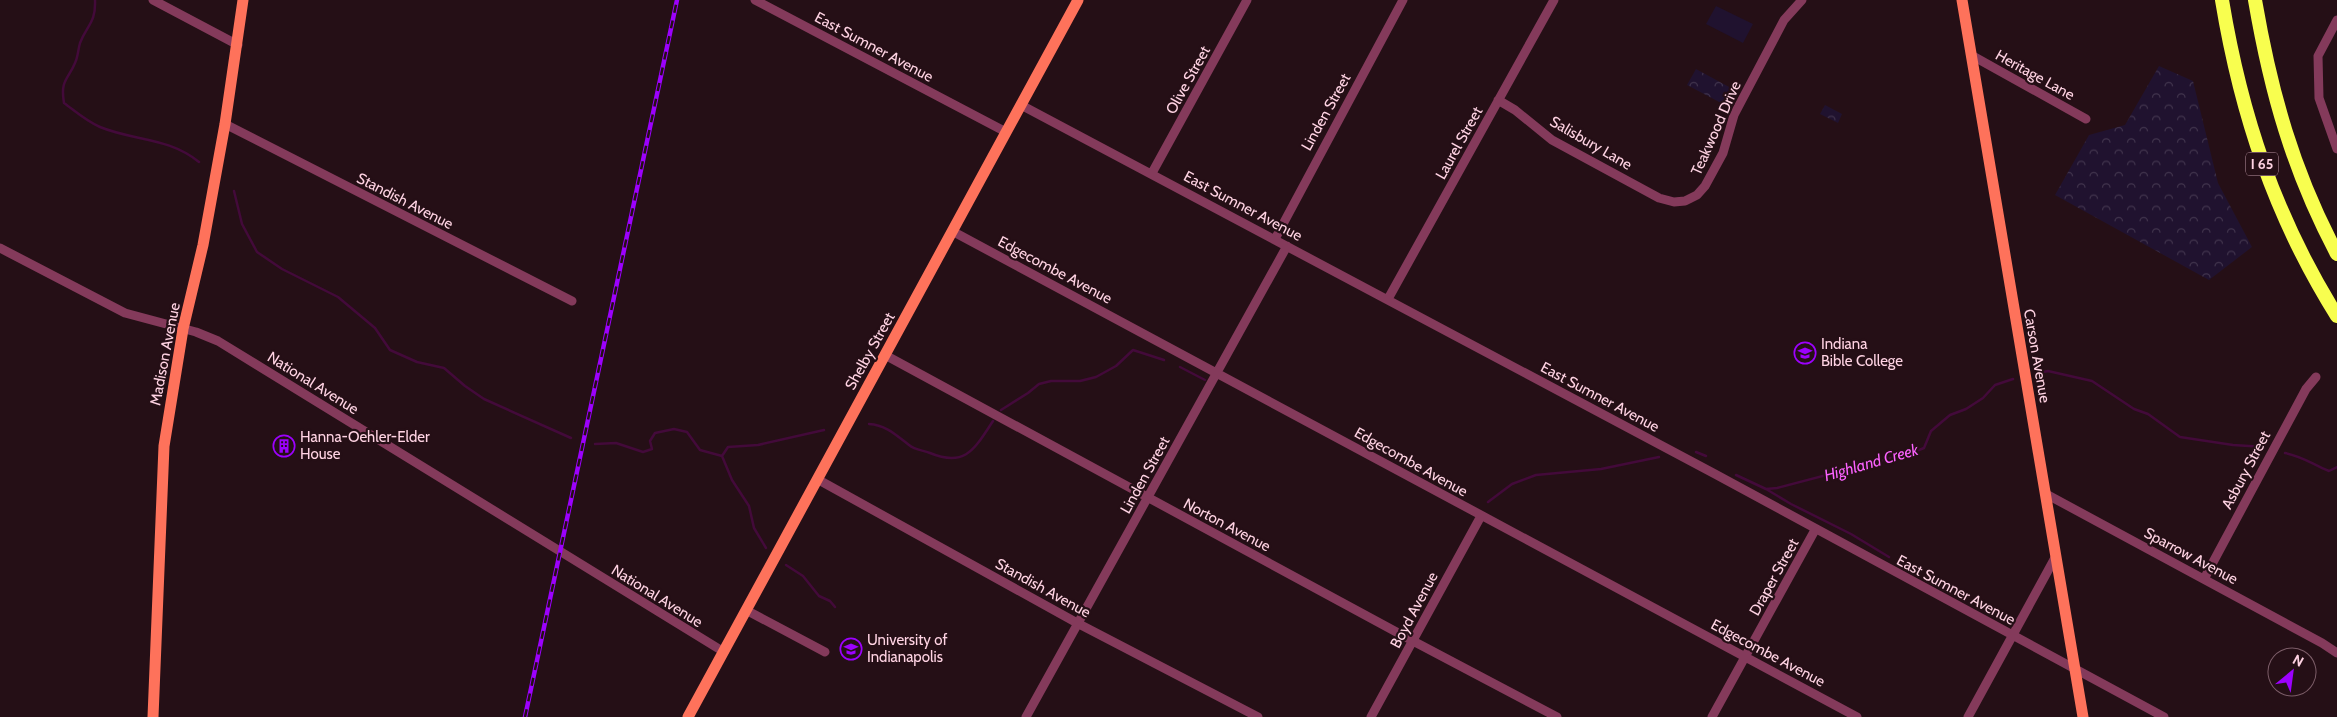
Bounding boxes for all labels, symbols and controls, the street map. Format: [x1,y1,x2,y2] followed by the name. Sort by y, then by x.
[812,8,937,86] street label: East Sumner Avenue
[1162,43,1214,117] street label: Olive Street
[1992,46,2078,104] street label: Heritage Lane
[1297,70,1355,154] street label: Linden Street
[1687,78,1745,178] street label: Teakwood Drive
[1432,104,1486,182] street label: Laurel Street
[1547,112,1635,174] street label: Salisbury Lane
[2246,152,2278,175] road number: I 65
[1181,167,1306,245] street label: East Sumner Avenue
[354,169,457,233] street label: Standish Avenue
[995,232,1115,308] street label: Edgecombe Avenue
[146,301,184,407] street label: Madison Avenue
[2020,308,2054,405] street label: Carson Avenue
[841,309,899,393] street label: Shelby Street
[1821,335,1903,370] place label: Indiana Bible College
[1793,341,1817,365] school or university icon: Indiana Bible College
[264,348,362,418] street label: National Avenue
[1538,358,1663,436] street label: East Sumner Avenue
[1351,423,1471,501] street label: Edgecombe Avenue
[300,428,430,463] place label: Hanna-Oehler-Elder House
[2218,428,2274,512] street label: Asbury Street
[1116,433,1174,517] street label: Linden Street
[272,434,296,458] building icon: Hanna-Oehler-Elder House
[1822,440,1922,485] water label: Highland Creek
[1180,495,1274,556] street label: Norton Avenue
[2141,524,2241,588] street label: Sparrow Avenue
[1745,535,1803,619] street label: Draper Street
[1894,551,2019,629] street label: East Sumner Avenue
[992,554,1094,622] street label: Standish Avenue
[608,561,706,631] street label: National Avenue
[1386,569,1442,651] street label: Boyd Avenue
[1708,615,1828,691] street label: Edgecombe Avenue
[867,631,947,666] place label: University of Indianapolis
[839,637,863,661] school or university icon: University of Indianapolis
[2267,647,2317,697] north arrow
[2290,650,2307,671] text: N

